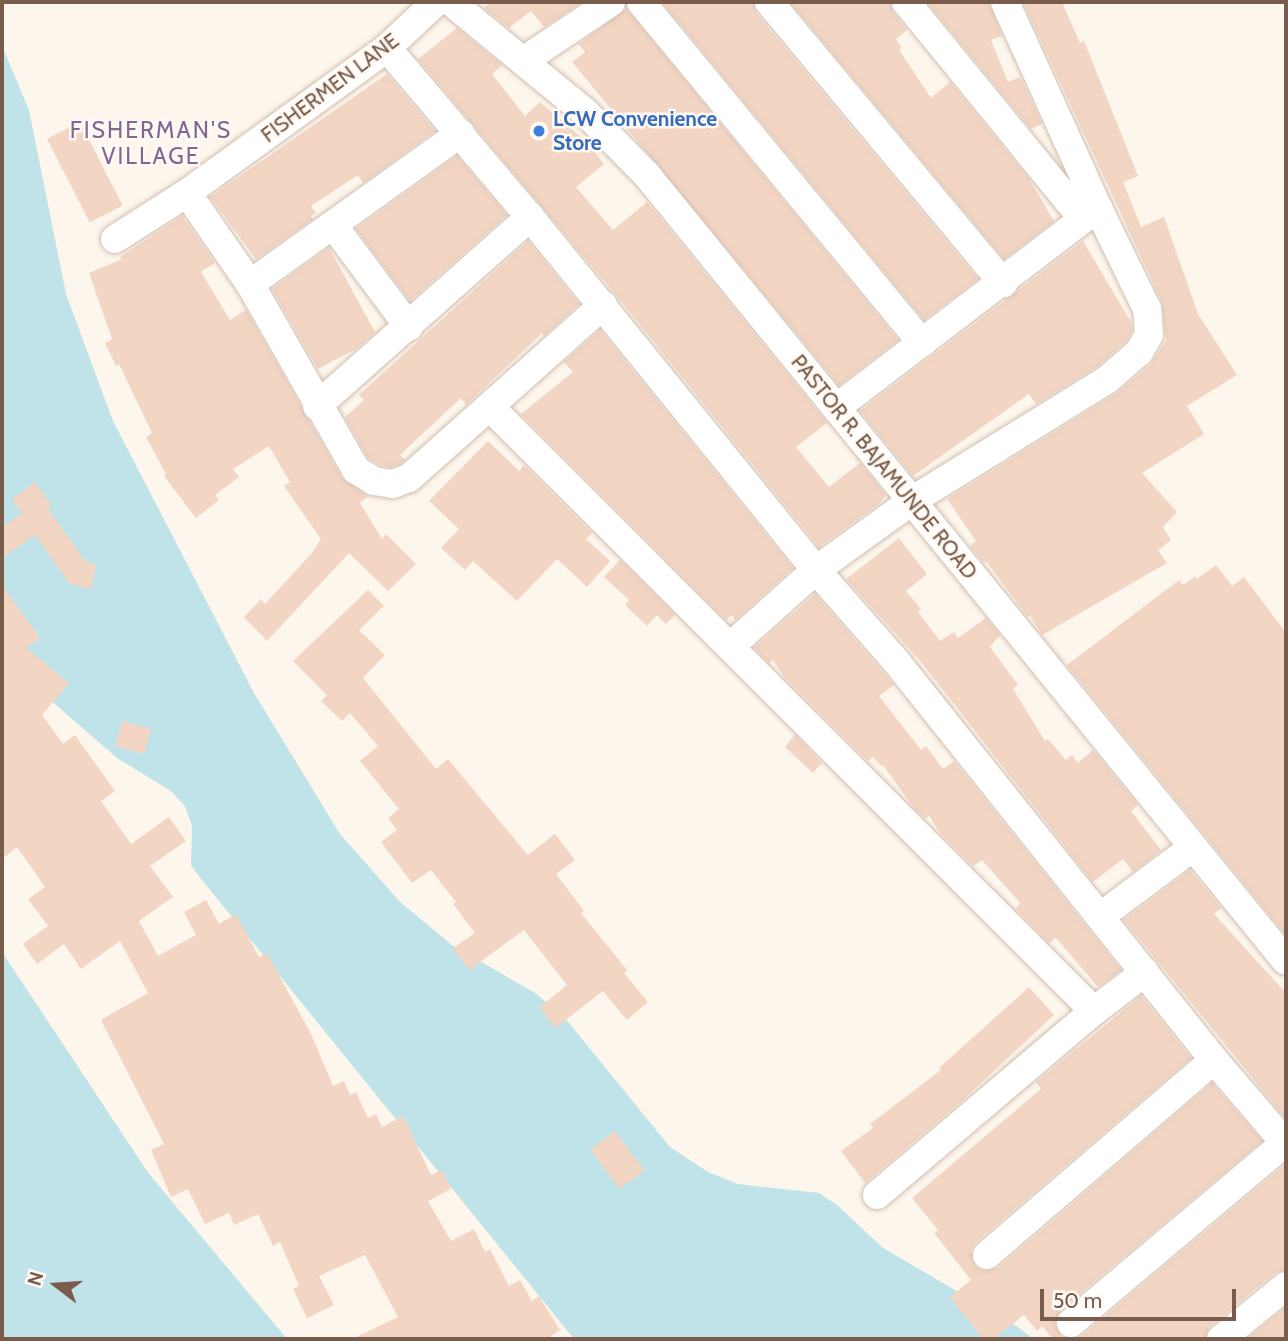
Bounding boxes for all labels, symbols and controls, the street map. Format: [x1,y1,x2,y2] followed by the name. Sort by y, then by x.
[256,28,404,148] street label: FISHERMEN LANE
[553,106,717,156] place label: LCW Convenience Store
[71,116,231,170] district label: FISHERMAN'S VILLAGE
[531,123,547,139] marker: LCW Convenience Store
[786,350,982,584] street label: PASTOR R. BAJAMUNDE ROAD
[21,1250,91,1320] north arrow
[22,1269,48,1289] text: N
[1043,1274,1239,1318] scale bar
[1053,1288,1102,1313] text: 50 m

